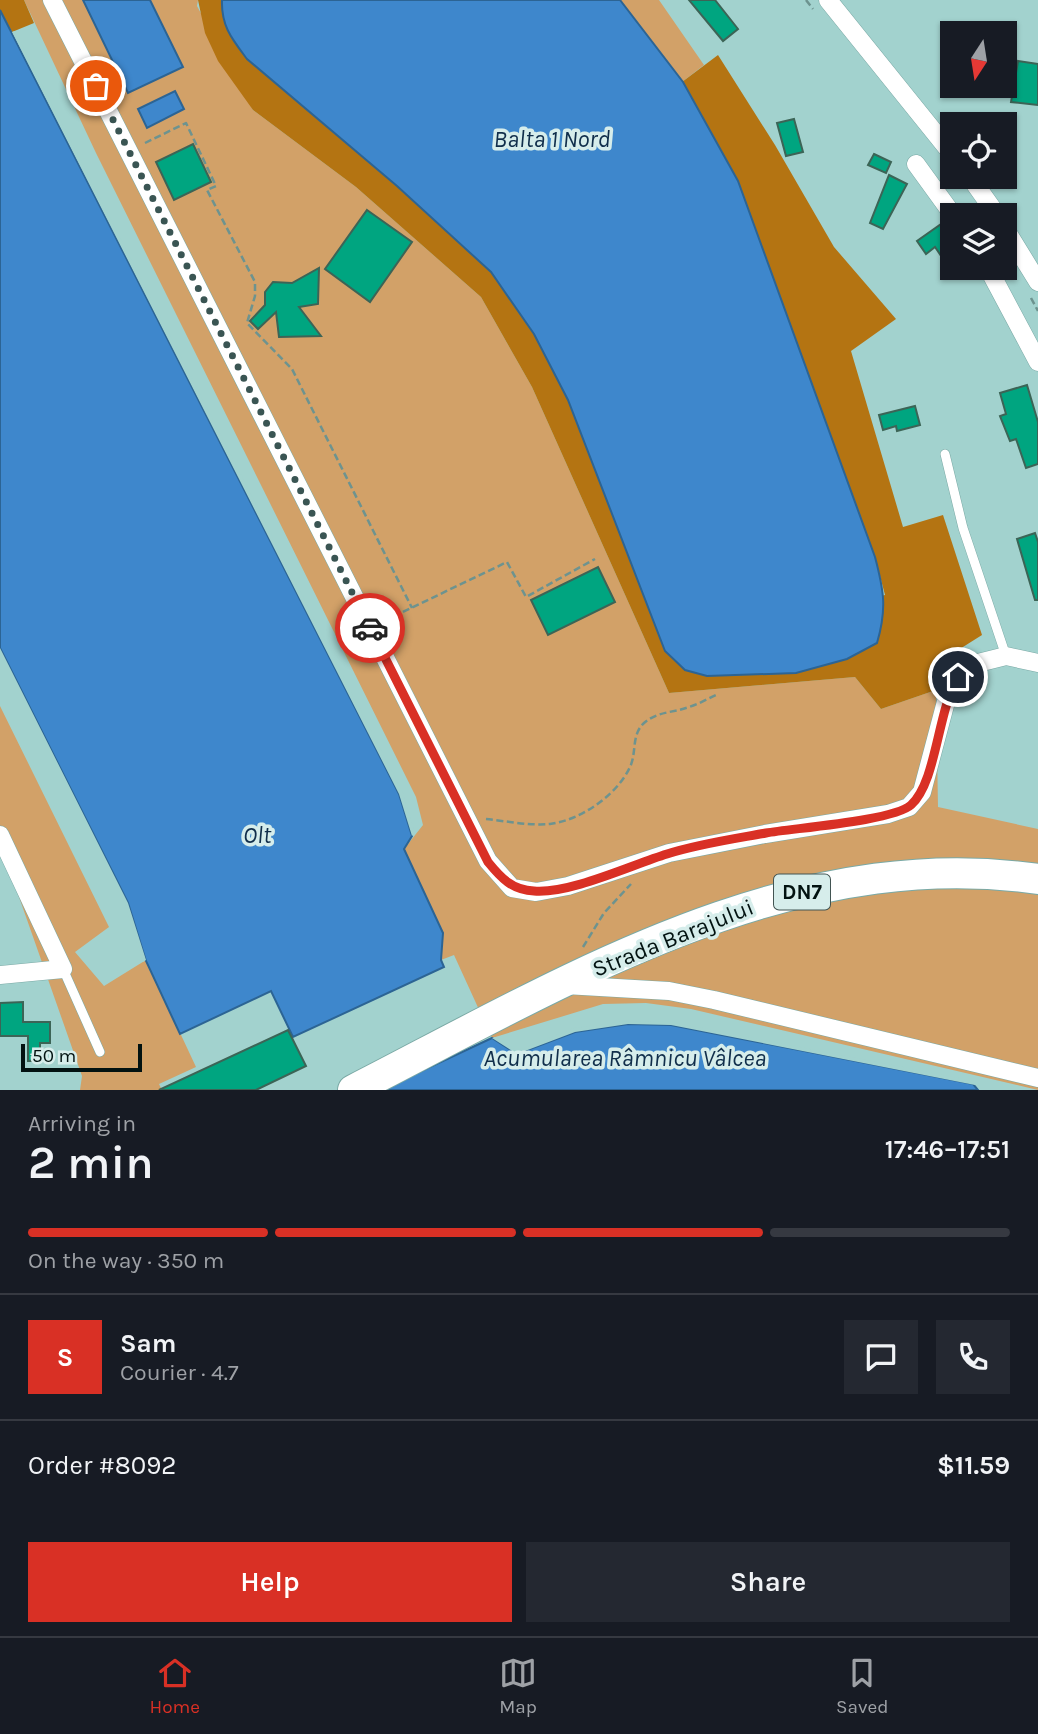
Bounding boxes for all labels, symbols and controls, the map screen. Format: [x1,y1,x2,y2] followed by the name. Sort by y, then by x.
[940,21,1017,98] north arrow
[940,21,1017,280] map controls
[66,56,126,116] pin
[77,67,115,105] icon: bag
[940,112,1017,189] button: locate
[494,125,611,153] water label: Balta 1 Nord
[940,203,1017,280] button: layers
[335,593,405,663] courier
[351,609,389,647] icon: car
[928,647,988,707] pin
[939,658,977,696] icon: home
[243,821,272,849] water label: Olt
[774,874,830,910] road number: DN7
[588,893,758,983] street label: Strada Barajului
[21,1041,142,1073] scale bar
[484,1044,766,1072] water label: Acumularea Râmnicu Vâlcea
[32,1045,76,1067] text: 50 m
[28,1110,136,1137] text: Arriving in
[885,1134,1010,1165] text: 17:46–17:51
[28,1136,154,1190] text: 2 min
[28,1247,224,1274] text: On the way · 350 m
[844,1320,918,1394] button: chat
[936,1320,1010,1394] button: phone
[120,1328,176,1359] text: Sam
[57,1342,73,1373] text: S
[120,1359,239,1386] text: Courier · 4.7
[28,1450,176,1481] text: Order #8092
[937,1450,1010,1481] text: $11.59
[28,1542,512,1622] button: Help
[526,1542,1010,1622] button: Share
[149,1654,200,1718] tab: Home
[499,1654,537,1718] tab: Map
[836,1654,889,1718] tab: Saved

